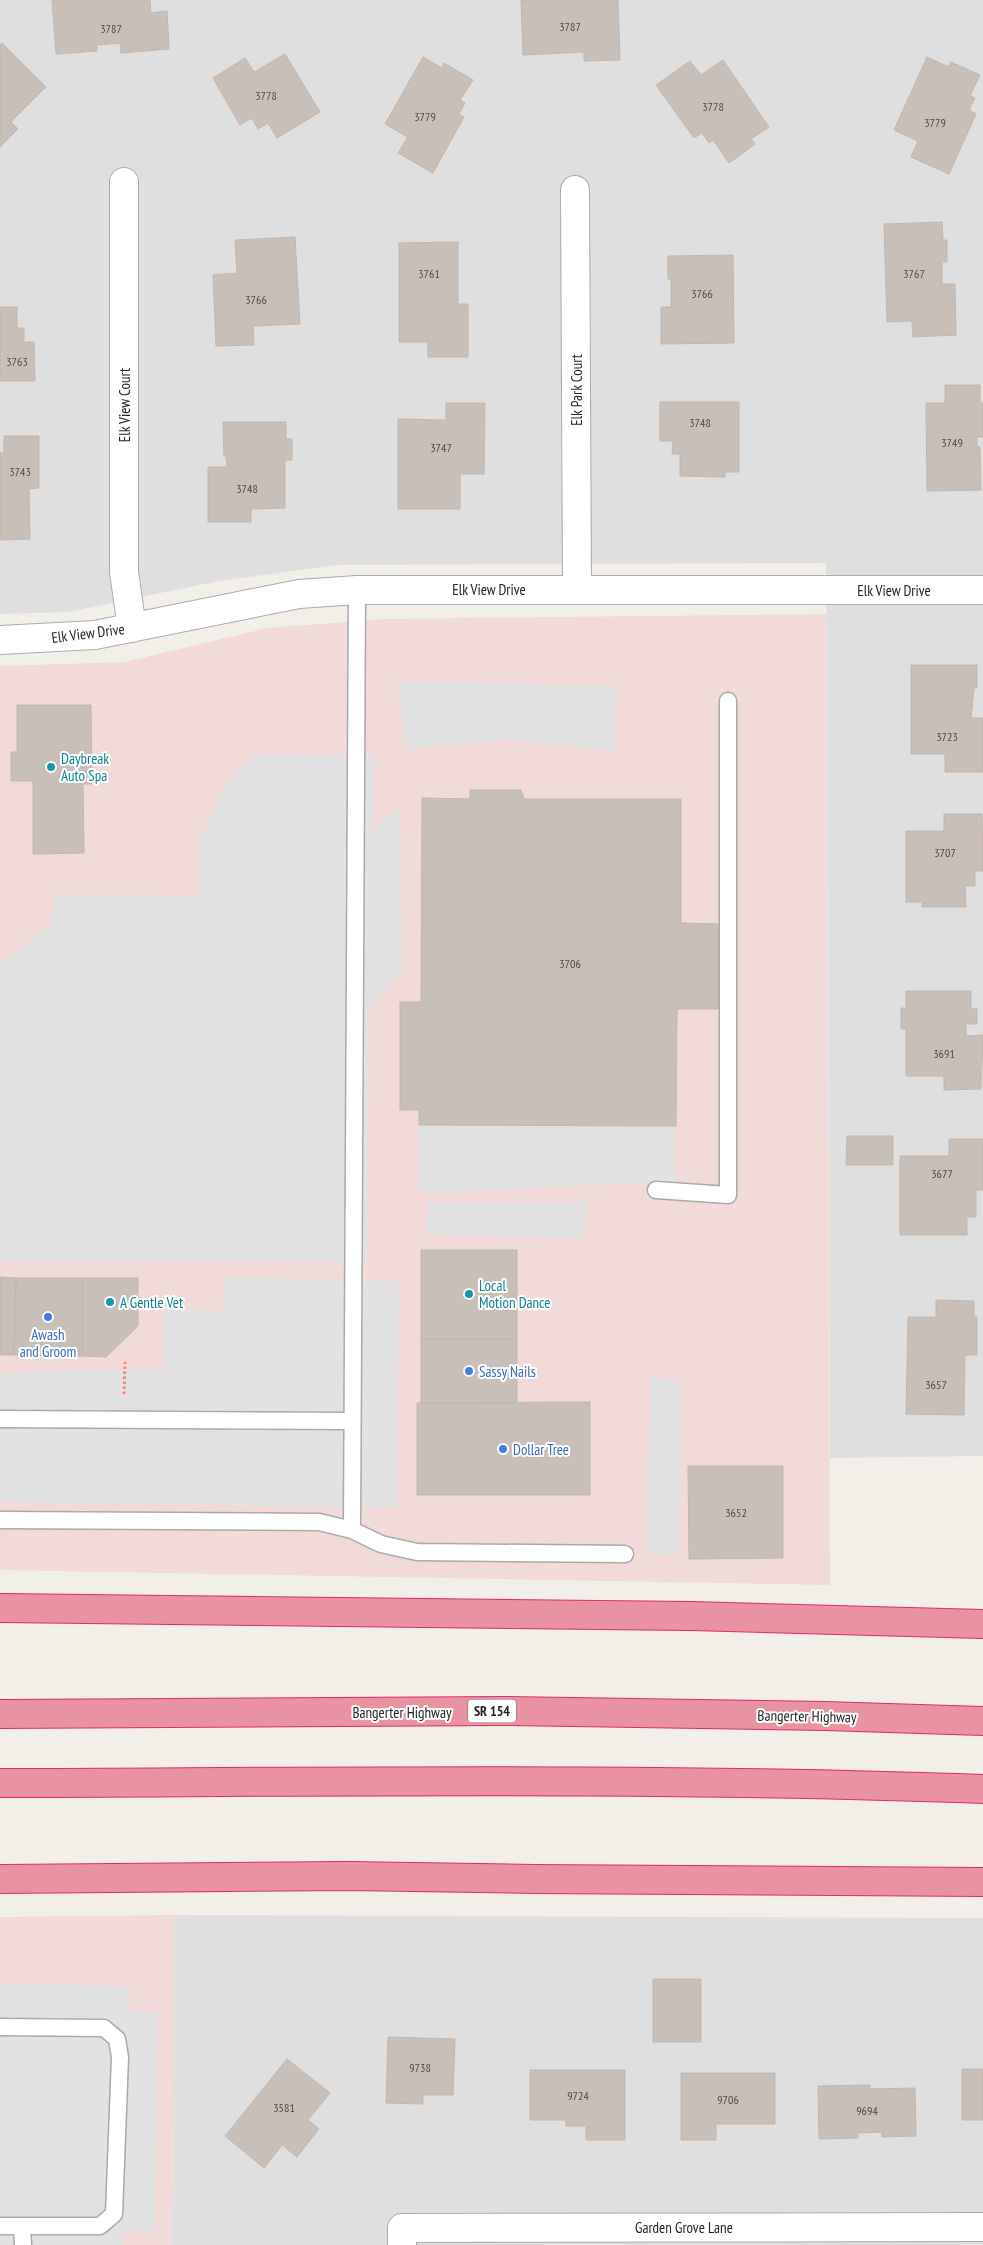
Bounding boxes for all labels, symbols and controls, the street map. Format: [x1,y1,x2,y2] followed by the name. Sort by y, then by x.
[559,19,581,34] house number: 3787
[100,21,122,36] house number: 3787
[255,88,277,103] house number: 3778
[702,99,724,114] house number: 3778
[414,109,436,124] house number: 3779
[924,115,946,130] house number: 3779
[418,266,440,281] house number: 3761
[903,266,925,281] house number: 3767
[691,286,713,301] house number: 3766
[245,292,267,307] house number: 3766
[6,354,28,369] house number: 3763
[567,354,586,426] street label: Elk Park Court
[115,368,134,442] street label: Elk View Court
[689,415,711,430] house number: 3748
[941,435,963,450] house number: 3749
[430,440,452,455] house number: 3747
[9,464,31,479] house number: 3743
[236,481,258,496] house number: 3748
[452,580,526,599] street label: Elk View Drive
[857,581,931,600] street label: Elk View Drive
[50,619,126,647] street label: Elk View Drive
[936,729,958,744] house number: 3723
[61,749,109,785] place label: Daybreak Auto Spa
[45,761,57,773] marker: Daybreak Auto Spa
[934,845,956,860] house number: 3707
[559,956,581,971] house number: 3706
[933,1046,955,1061] house number: 3691
[931,1166,953,1181] house number: 3677
[479,1276,550,1312] place label: Local Motion Dance
[463,1288,475,1300] marker: Local Motion Dance
[120,1293,183,1312] place label: A Gentle Vet
[104,1296,116,1308] marker: A Gentle Vet
[42,1311,54,1323] marker: Awash and Groom
[20,1325,76,1361] place label: Awash and Groom
[479,1362,536,1381] place label: Sassy Nails
[463,1365,475,1377] marker: Sassy Nails
[925,1377,947,1392] house number: 3657
[513,1440,569,1459] place label: Dollar Tree
[497,1443,509,1455] marker: Dollar Tree
[725,1505,747,1520] house number: 3652
[468,1700,516,1722] road number: SR 154
[352,1703,452,1722] street label: Bangerter Highway
[757,1706,857,1726] street label: Bangerter Highway
[409,2060,431,2075] house number: 9738
[567,2088,589,2103] house number: 9724
[717,2092,739,2107] house number: 9706
[273,2100,295,2115] house number: 3581
[856,2103,878,2118] house number: 9694
[635,2218,733,2237] street label: Garden Grove Lane

